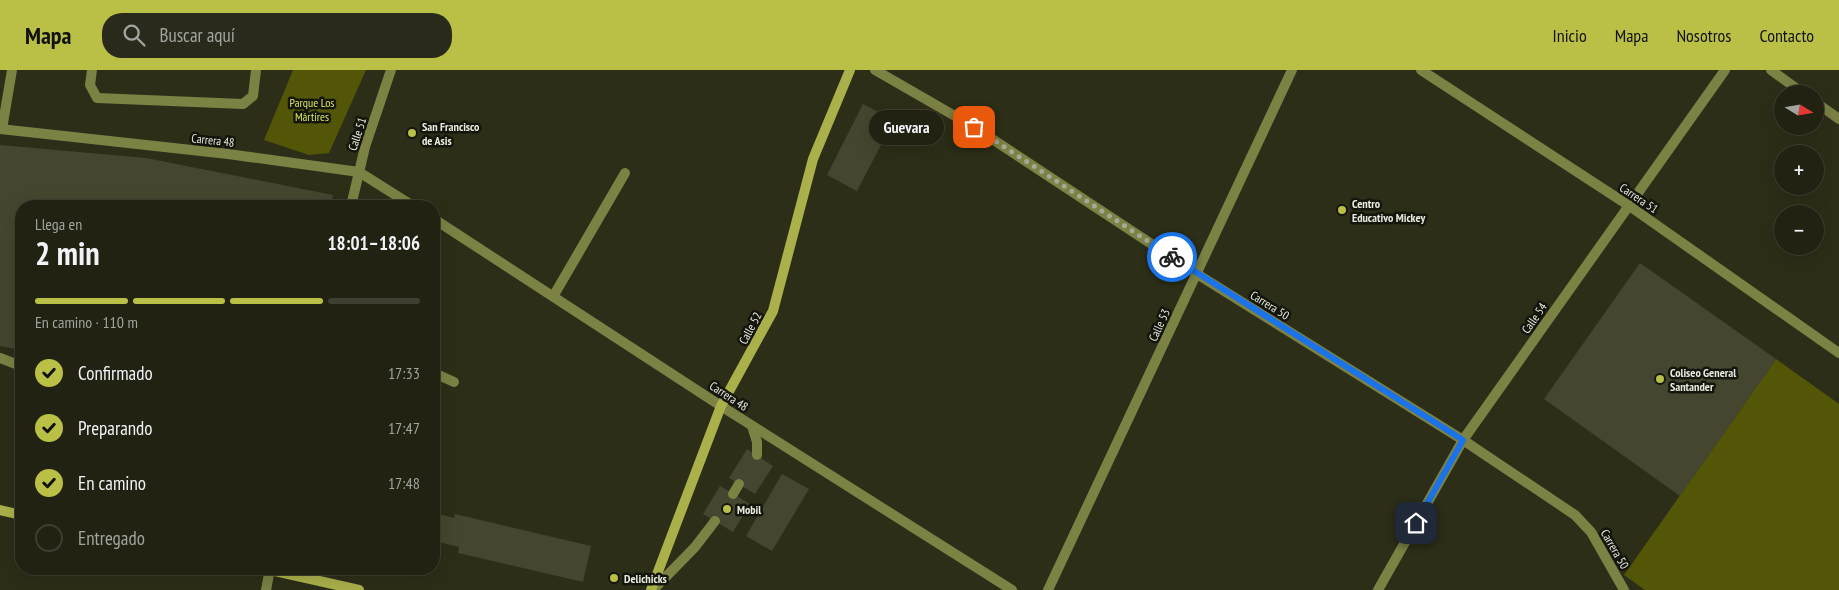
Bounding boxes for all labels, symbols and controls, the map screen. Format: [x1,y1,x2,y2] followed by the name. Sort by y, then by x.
[102,13,452,58] search box
[25,20,72,51] text: Mapa
[120,21,148,49] icon: search
[160,23,235,47] text: Buscar aquí
[1553,24,1587,47] text: Inicio
[1615,24,1648,47] text: Mapa
[1676,24,1731,47] text: Nosotros
[1759,24,1814,47] text: Contacto
[1774,85,1824,135] north arrow
[1774,85,1824,255] map controls
[290,95,334,124] park label: Parque Los Mártires
[953,106,995,148] pin
[869,110,944,144] callout: Guevara
[960,113,988,141] icon: bag
[345,115,369,153] street label: Calle 51
[883,117,930,137] text: Guevara
[422,119,480,148] place label: San Francisco de Asis
[406,127,418,139] marker: San Francisco de Asis
[191,130,235,150] street label: Carrera 48
[1774,145,1824,195] button: +
[1617,180,1661,216] street label: Carrera 51
[1352,196,1425,225] place label: Centro Educativo Mickey
[1336,204,1348,216] marker: Centro Educativo Mickey
[1774,205,1824,255] button: −
[35,214,82,234] text: Llega en
[327,231,420,255] text: 18:01–18:06
[35,232,100,274] text: 2 min
[1147,232,1197,282] courier
[1158,243,1186,271] icon: bike
[1248,287,1292,323] street label: Carrera 50
[1518,299,1550,336] street label: Calle 54
[1145,306,1173,344] street label: Calle 53
[735,309,765,347] street label: Calle 52
[35,312,138,332] text: En camino · 110 m
[35,359,63,387] icon: check
[78,361,153,385] text: Confirmado
[388,363,420,383] text: 17:33
[1670,365,1736,394] place label: Coliseo General Santander
[1654,373,1666,385] marker: Coliseo General Santander
[707,378,751,414] street label: Carrera 48
[35,414,63,442] icon: check
[78,416,153,440] text: Preparando
[388,418,420,438] text: 17:47
[35,469,63,497] icon: check
[78,471,146,495] text: En camino
[388,473,420,493] text: 17:48
[737,502,761,517] place label: Mobil
[1395,502,1437,544] pin
[721,503,733,515] marker: Mobil
[1402,509,1430,537] icon: home
[78,526,145,550] text: Entregado
[1598,527,1632,571] street label: Carrera 50
[624,571,667,586] place label: Delichicks
[608,572,620,584] marker: Delichicks

